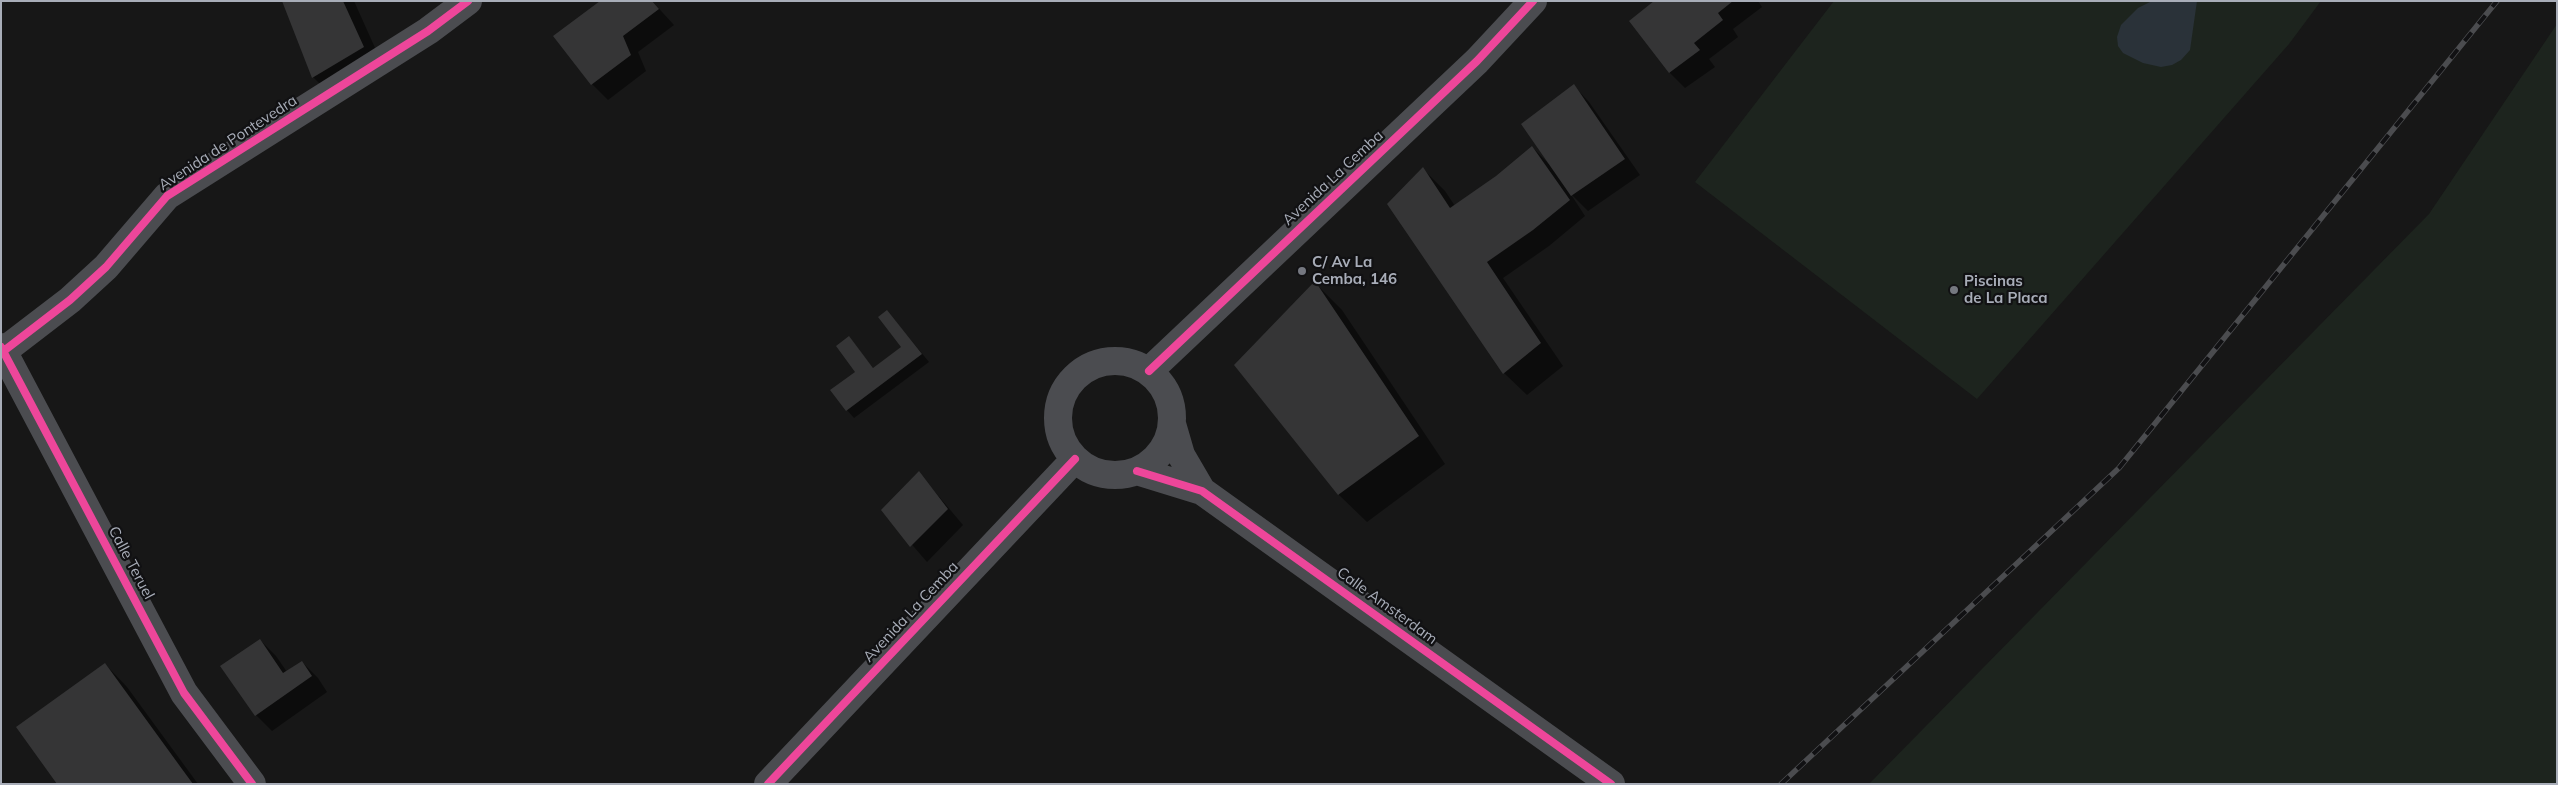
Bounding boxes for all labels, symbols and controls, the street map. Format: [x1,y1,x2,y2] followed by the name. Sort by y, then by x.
[155,91,301,195] street label: Avenida de Pontevedra
[1279,127,1387,229] street label: Avenida La Cemba
[1312,253,1397,288] place label: C/ Av La Cemba, 146
[1296,265,1308,277] marker: C/ Av La Cemba, 146
[1964,272,2047,307] place label: Piscinas de La Placa
[1948,284,1960,296] marker: Piscinas de La Placa
[104,523,158,603] street label: Calle Teruel
[860,558,962,666] street label: Avenida La Cemba
[1333,564,1441,648] street label: Calle Amsterdam

